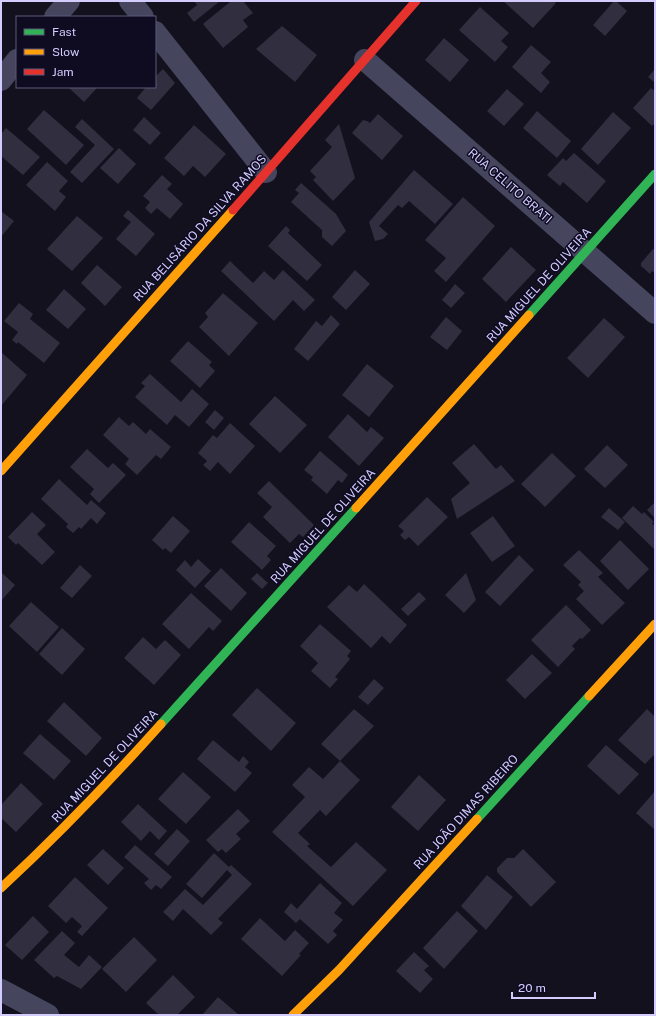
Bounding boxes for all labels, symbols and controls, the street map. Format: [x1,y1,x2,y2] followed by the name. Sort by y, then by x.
[16,16,156,88] legend
[52,25,77,39] text: Fast
[52,45,80,59] text: Slow
[52,65,74,79] text: Jam
[465,146,555,226] street label: RUA CELITO BRATI
[131,152,269,304] street label: RUA BELISÁRIO DA SILVA RAMOS
[484,224,595,345] street label: RUA MIGUEL DE OLIVEIRA
[268,465,379,586] street label: RUA MIGUEL DE OLIVEIRA
[49,706,161,825] street label: RUA MIGUEL DE OLIVEIRA
[411,752,521,872] street label: RUA JOÃO DIMAS RIBEIRO
[512,974,595,1000] scale bar
[518,981,546,995] text: 20 m

